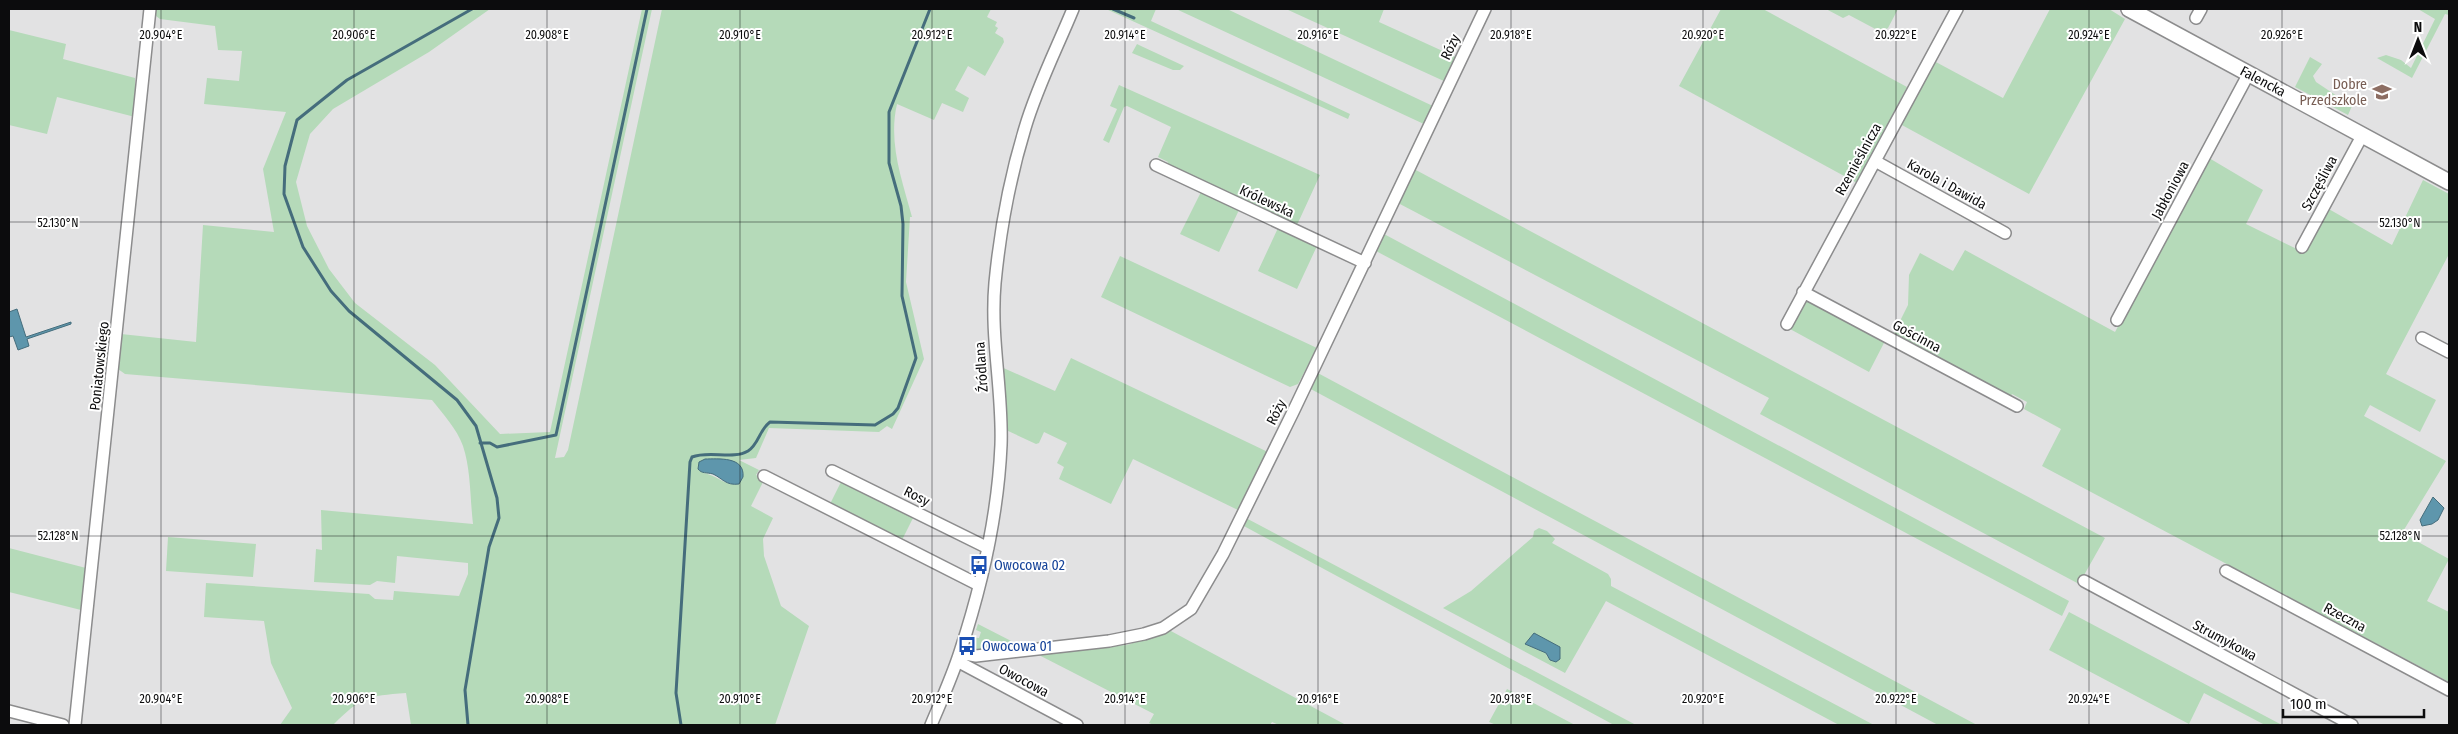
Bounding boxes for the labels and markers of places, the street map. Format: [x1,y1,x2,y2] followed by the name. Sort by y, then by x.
[2300,76,2367,109] place label: Dobre Przedszkole
[2371,81,2393,103] school or university icon: Dobre Przedszkole
[968,554,990,576] bus stop icon: Owocowa 02
[994,557,1065,574] place label: Owocowa 02
[956,635,978,657] bus stop icon: Owocowa 01
[982,638,1052,655] place label: Owocowa 01

